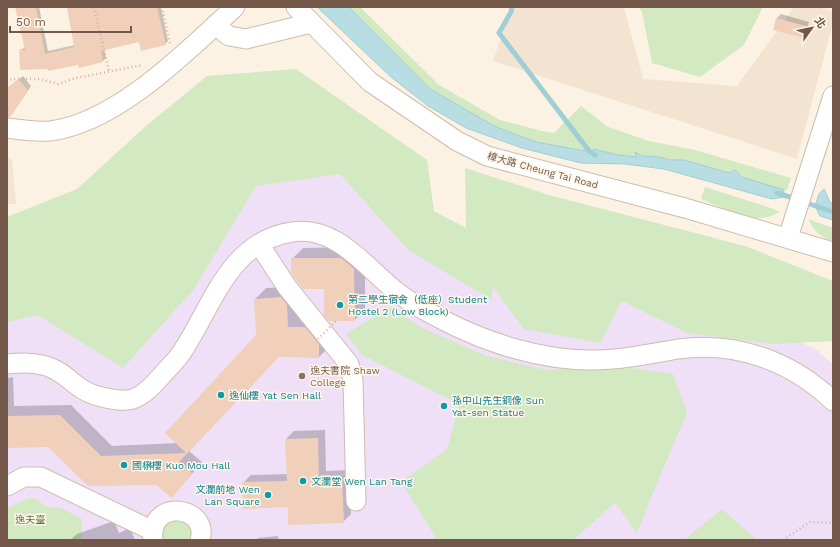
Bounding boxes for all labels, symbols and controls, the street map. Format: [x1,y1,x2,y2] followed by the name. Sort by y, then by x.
[10,8,131,34] scale bar
[792,8,832,48] north arrow
[16,15,46,29] text: 50 m
[812,15,828,31] text: 北
[486,150,599,191] street label: 樟大路 Cheung Tai Road
[348,294,488,317] place label: 第二學生宿舍（低座）Student Hostel 2 (Low Block)
[335,300,345,310] marker: 第二學生宿舍（低座）Student Hostel 2 (Low Block)
[310,365,381,388] place label: 逸夫書院 Shaw College
[297,371,307,381] marker: 逸夫書院 Shaw College
[216,390,226,400] marker: 逸仙樓 Yat Sen Hall
[229,390,321,401] place label: 逸仙樓 Yat Sen Hall
[452,395,544,418] place label: 孫中山先生銅像 Sun Yat-sen Statue
[439,401,449,411] marker: 孫中山先生銅像 Sun Yat-sen Statue
[119,460,129,470] marker: 國楙樓 Kuo Mou Hall
[132,460,230,471] place label: 國楙樓 Kuo Mou Hall
[298,476,308,486] marker: 文瀾堂 Wen Lan Tang
[311,476,413,487] place label: 文瀾堂 Wen Lan Tang
[195,484,260,507] place label: 文瀾前地 Wen Lan Square
[263,490,273,500] marker: 文瀾前地 Wen Lan Square
[15,514,45,525] park label: 逸夫臺

